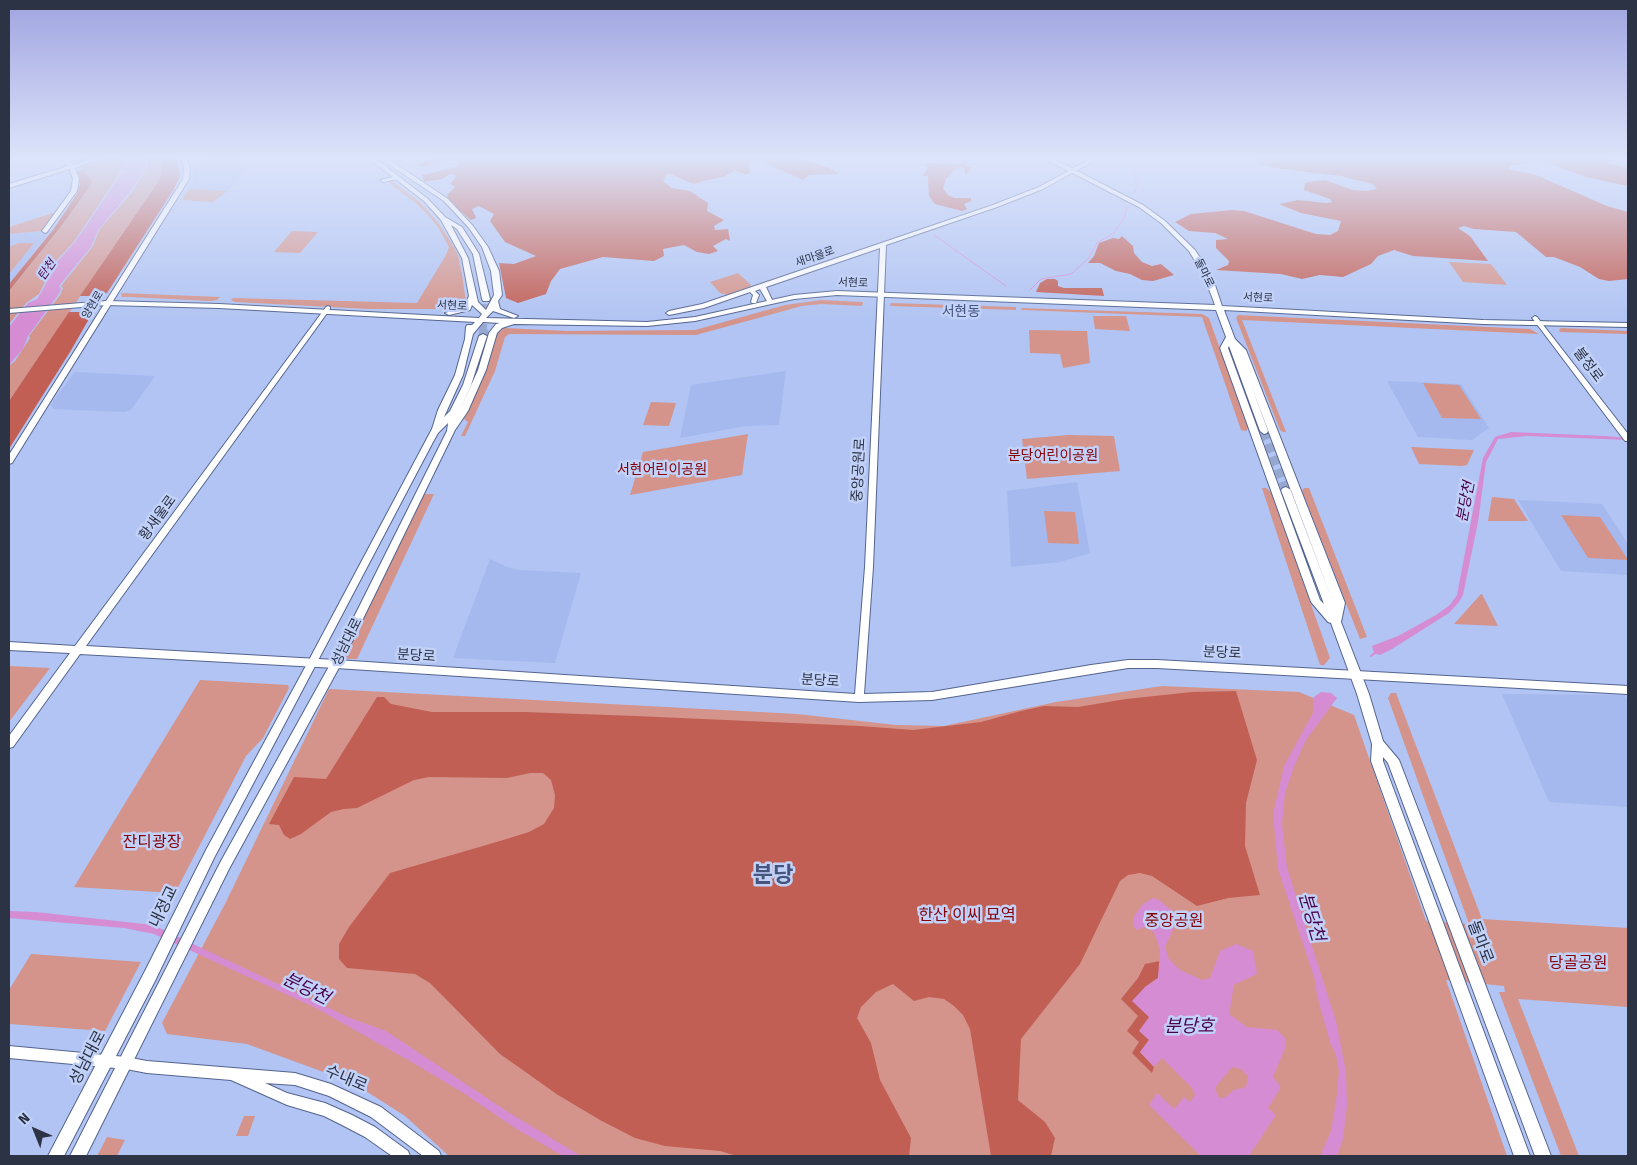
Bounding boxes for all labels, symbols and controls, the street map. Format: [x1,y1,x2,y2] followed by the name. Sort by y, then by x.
[794,244,836,270] street label: 새마을로
[1191,256,1217,290] street label: 돌마로
[35,257,59,283] water label: 탄천
[838,276,868,290] street label: 서현로
[80,289,106,321] street label: 양현로
[1243,291,1273,305] street label: 서현로
[436,299,468,313] street label: 서현로
[942,304,980,320] district label: 서현동
[1570,345,1606,385] street label: 불정로
[849,437,869,503] street label: 중앙공원로
[1008,448,1098,464] park label: 분당어린이공원
[617,462,707,478] park label: 서현어린이공원
[1453,480,1479,524] water label: 분당천
[136,492,180,544] street label: 황새울로
[328,615,366,669] street label: 성남대로
[1202,644,1242,662] street label: 분당로
[396,646,436,666] street label: 분당로
[800,671,840,691] street label: 분당로
[123,833,181,853] park label: 잔디광장
[753,863,793,889] district label: 분당
[146,883,182,931] street label: 내정교
[1293,890,1329,944] water label: 분당천
[919,906,1015,926] park label: 한산 이씨 묘역
[1145,912,1203,932] park label: 중앙공원
[1463,918,1497,966] street label: 돌마로
[1549,954,1607,974] park label: 당골공원
[279,968,333,1010] water label: 분당천
[1164,1016,1214,1038] water label: 분당호
[66,1027,110,1089] street label: 성남대로
[322,1062,370,1096] street label: 수내로
[10,1105,60,1155] north arrow
[15,1110,33,1128] text: N

